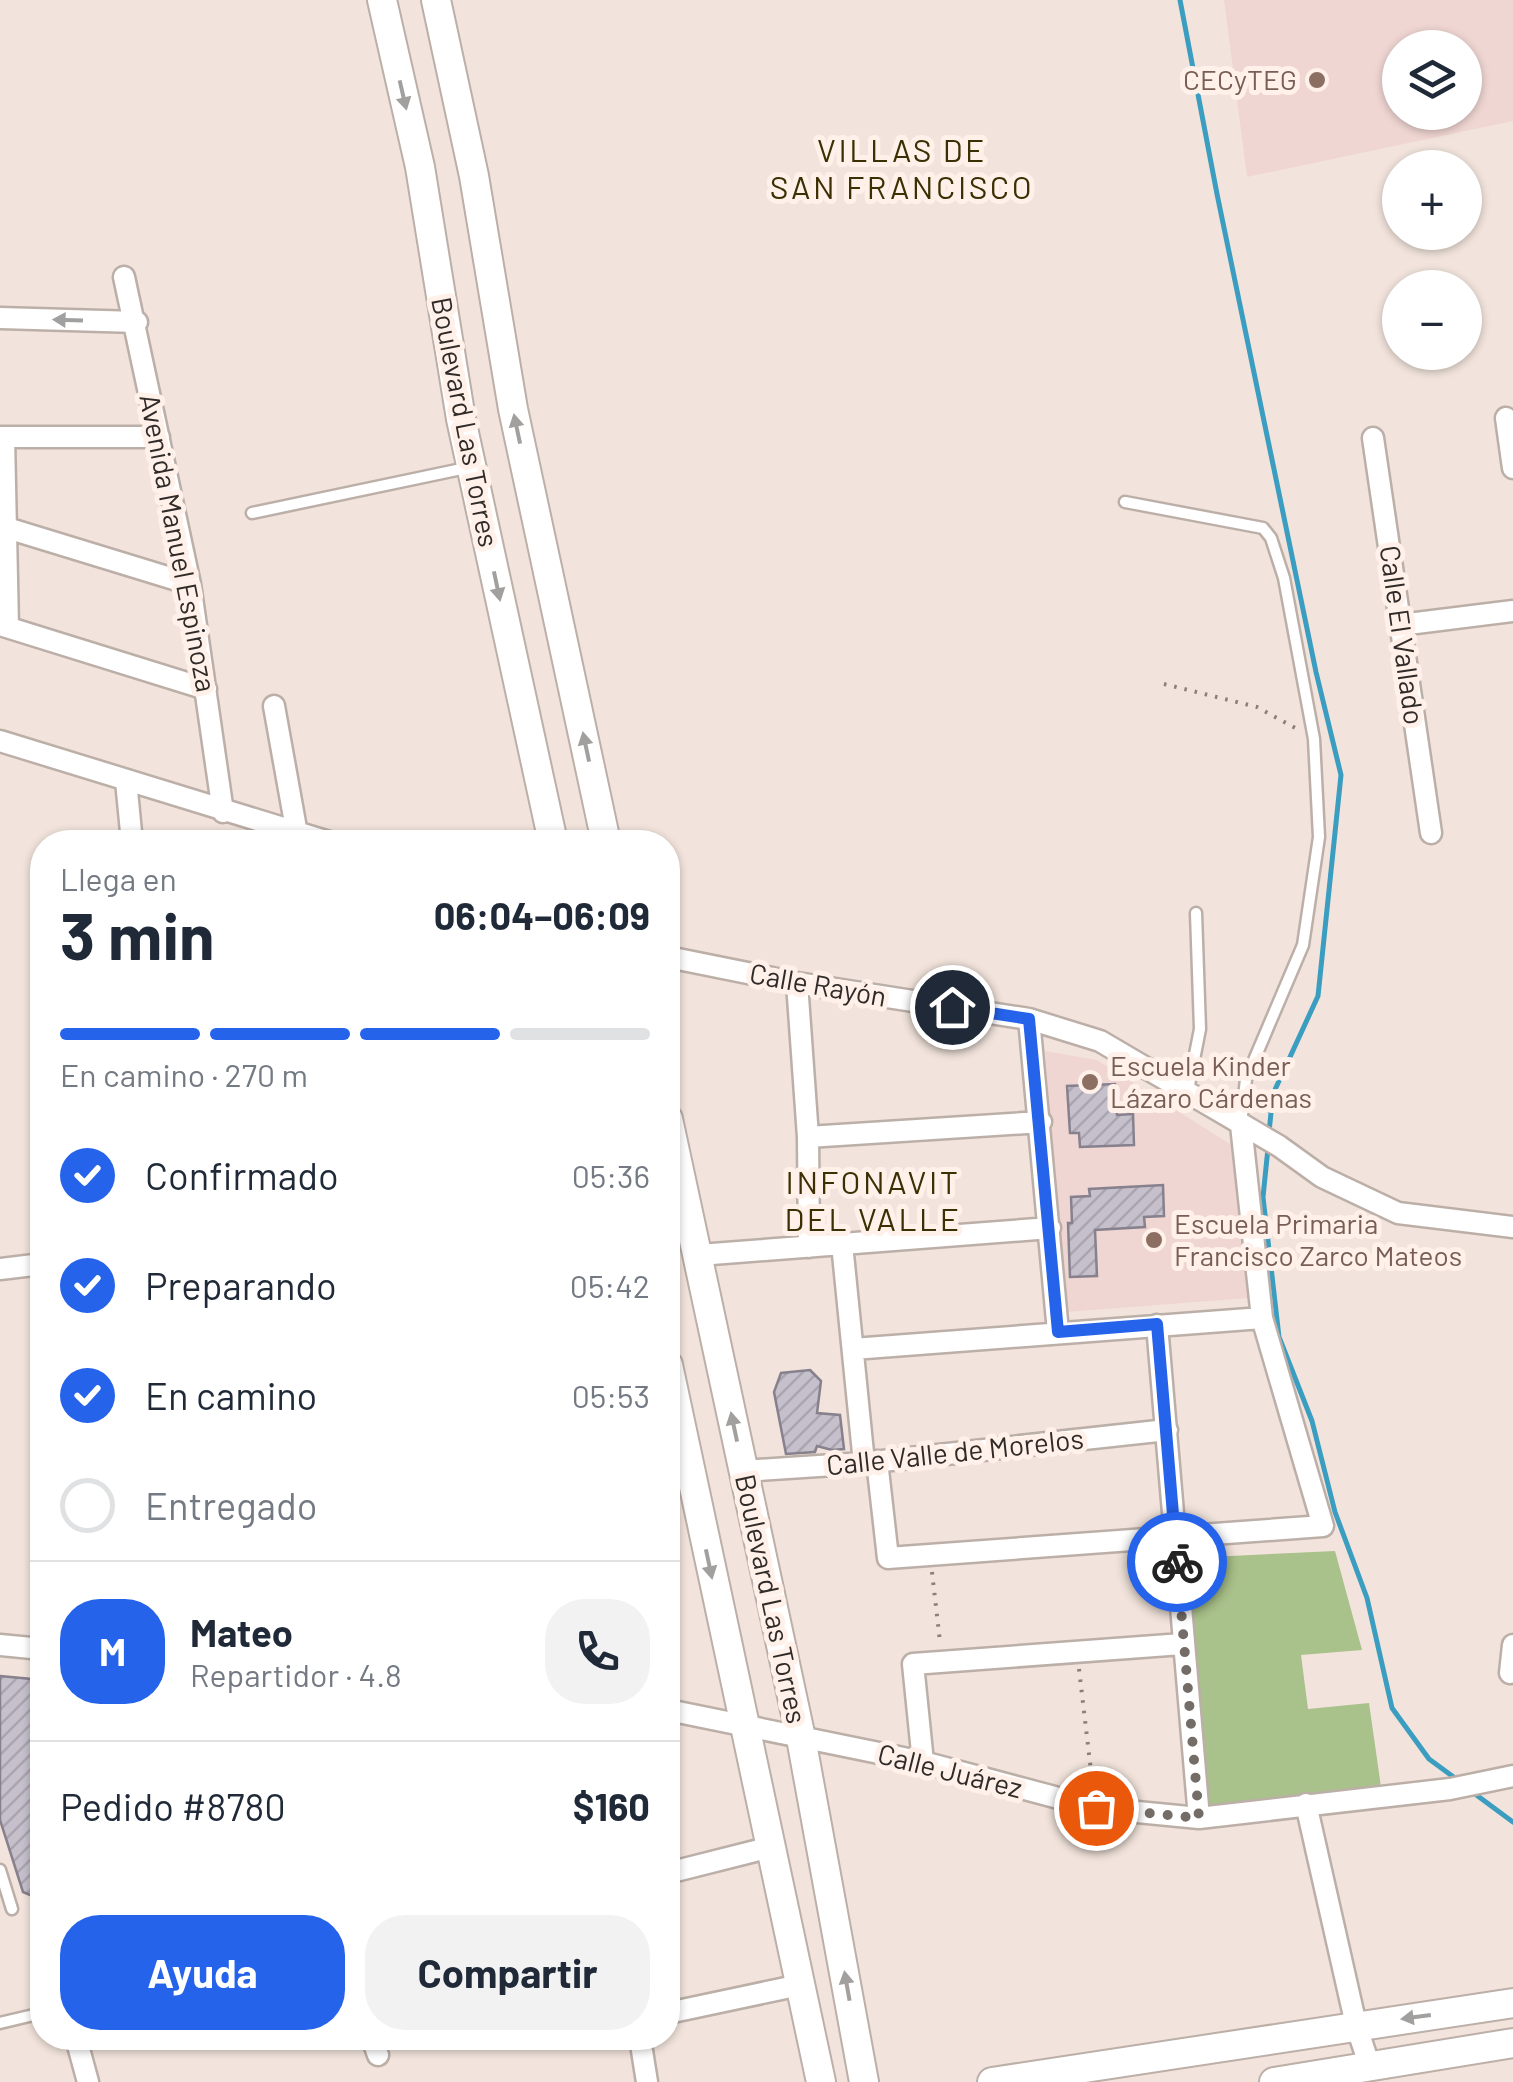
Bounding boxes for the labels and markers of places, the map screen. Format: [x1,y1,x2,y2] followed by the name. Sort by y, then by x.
[1183,62,1297,96] place label: CECyTEG
[1306,69,1328,91] marker: CECyTEG
[910,965,995,1050] pin
[1110,1048,1312,1114] place label: Escuela Kinder Lázaro Cárdenas
[1079,1071,1101,1093] marker: Escuela Kinder Lázaro Cárdenas
[1174,1206,1462,1272] place label: Escuela Primaria Francisco Zarco Mateos
[1143,1229,1165,1251] marker: Escuela Primaria Francisco Zarco Mateos
[1054,1766,1139,1851] pin

